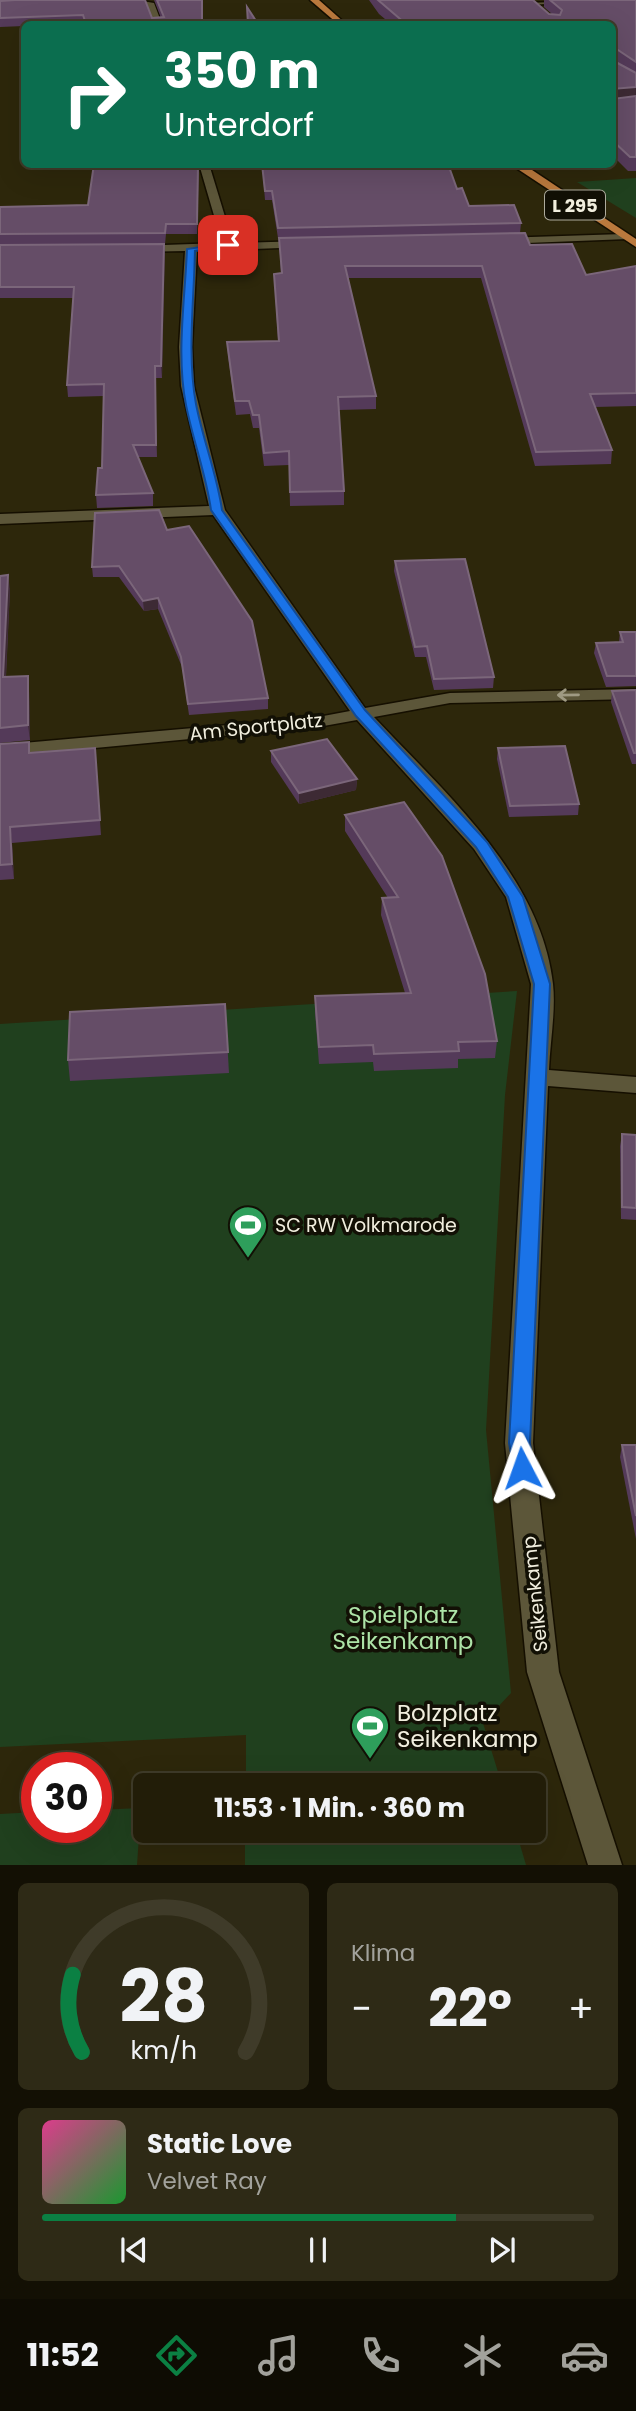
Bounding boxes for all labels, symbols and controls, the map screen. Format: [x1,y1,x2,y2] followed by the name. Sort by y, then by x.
[164,37,320,105] text: 350 m
[49,49,140,140] icon: right
[164,102,314,147] text: Unterdorf
[545,190,605,220] road number: L 295
[198,215,258,275] pin
[209,226,247,264] icon: arrive
[557,689,580,702] one-way arrow
[188,707,324,747] street label: Am Sportplatz
[227,1204,269,1259] sports icon: SC RW Volkmarode
[275,1212,457,1239] place label: SC RW Volkmarode
[485,1431,559,1505] position arrow
[515,1535,555,1653] street label: Seikenkamp
[333,1599,473,1657] park label: Spielplatz Seikenkamp
[397,1697,538,1755] place label: Bolzplatz Seikenkamp
[349,1705,391,1760] sports icon: Bolzplatz Seikenkamp
[21,1752,112,1843] speed limit sign: 30
[214,1790,465,1826] text: 11:53 · 1 Min. · 360 m
[351,1937,415,1969] text: Klima
[119,1947,208,2048] text: 28
[428,1972,512,2045] text: 22°
[351,1982,372,2035] text: −
[568,1982,594,2035] text: +
[130,2033,197,2068] text: km/h
[147,2126,292,2162] text: Static Love
[147,2165,267,2197] text: Velvet Ray
[115,2231,153,2269] icon: previous
[299,2231,337,2269] icon: pause
[483,2231,521,2269] icon: next
[152,2331,201,2380] icon: directions
[254,2331,303,2380] icon: music
[356,2331,405,2380] icon: phone
[458,2331,507,2380] icon: climate
[560,2331,609,2380] icon: car
[27,2332,99,2377] text: 11:52

